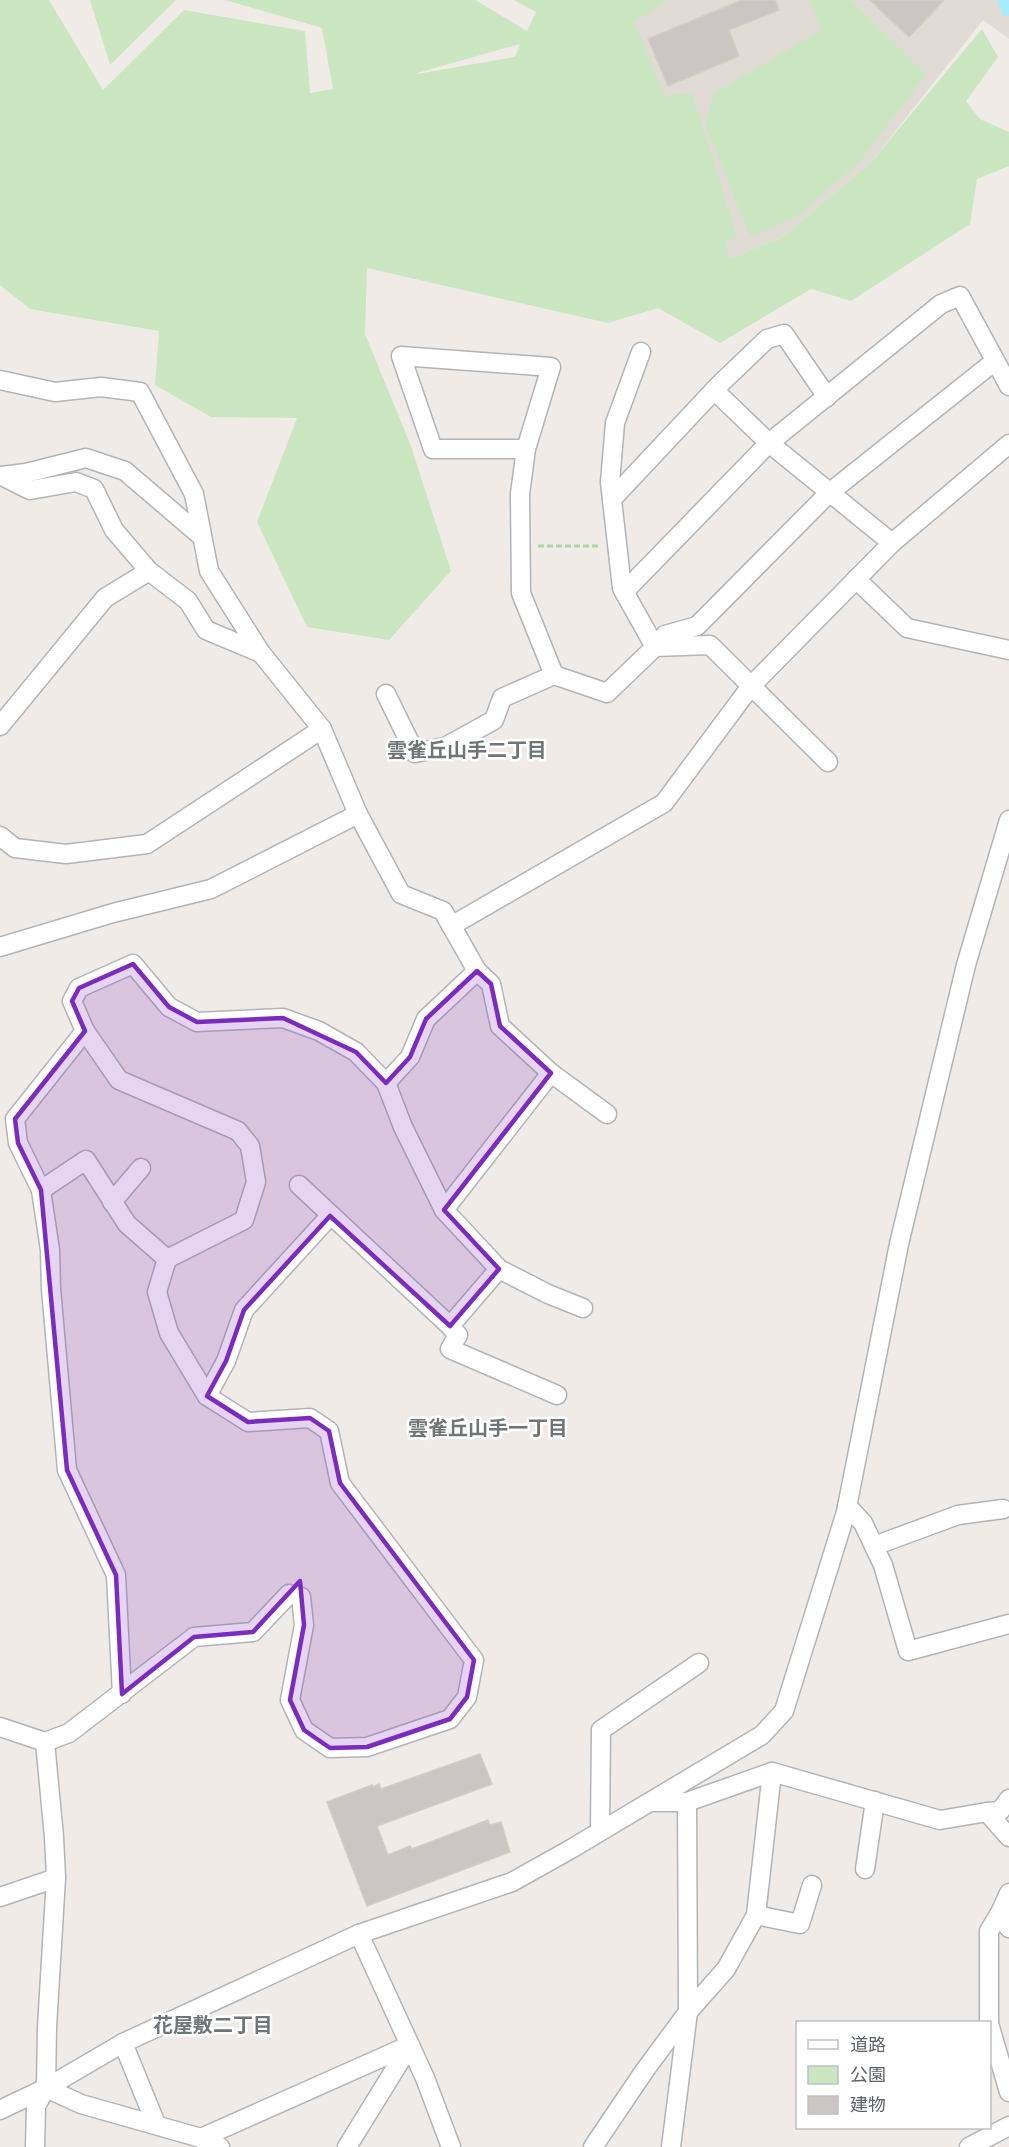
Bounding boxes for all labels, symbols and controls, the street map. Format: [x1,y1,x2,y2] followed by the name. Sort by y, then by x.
[387,739,547,763] district label: 雲雀丘山手二丁目
[408,1417,568,1441] district label: 雲雀丘山手一丁目
[153,2014,273,2038] district label: 花屋敷二丁目
[796,2021,991,2129] legend
[850,2035,886,2056] text: 道路
[850,2065,886,2086] text: 公園
[850,2095,886,2116] text: 建物

